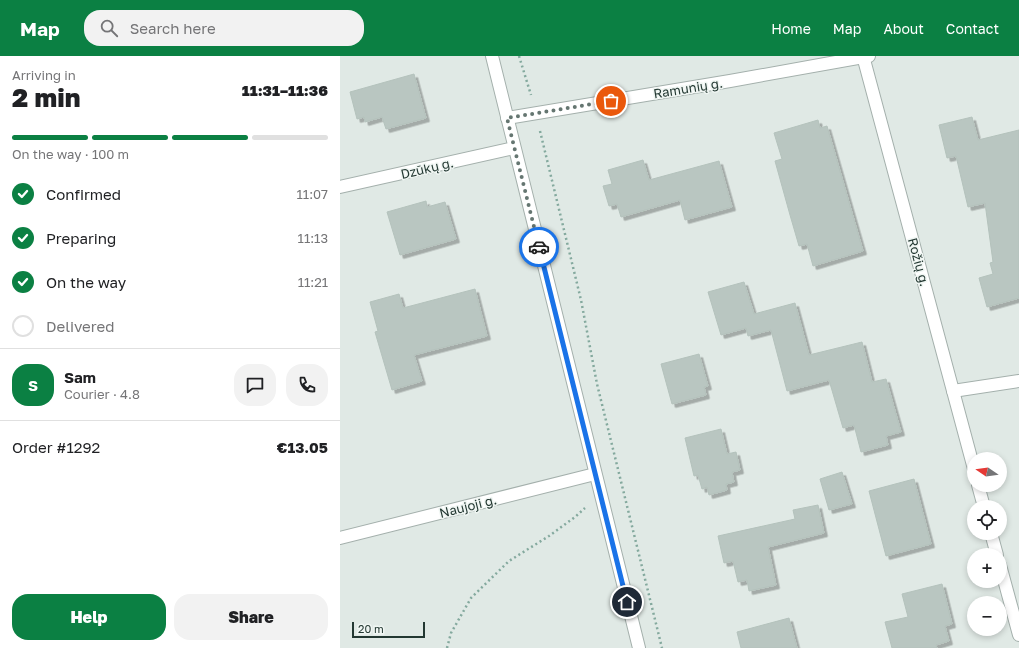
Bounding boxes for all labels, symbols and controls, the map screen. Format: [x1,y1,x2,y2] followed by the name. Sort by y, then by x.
[84,10,364,46] search box
[20,17,60,40] text: Map
[98,17,120,39] icon: search
[130,19,216,37] text: Search here
[771,20,811,37] text: Home
[833,20,861,37] text: Map
[883,20,924,37] text: About
[946,20,999,37] text: Contact
[12,67,76,83] text: Arriving in
[652,75,724,101] street label: Ramunių g.
[242,81,328,99] text: 11:31–11:36
[12,82,80,113] text: 2 min
[594,84,628,118] pin
[600,90,622,112] icon: bag
[12,146,129,162] text: On the way · 100 m
[399,154,455,182] street label: Dzūkų g.
[12,183,34,205] icon: check
[46,185,121,203] text: Confirmed
[297,186,328,202] text: 11:07
[12,227,34,249] icon: check
[519,227,559,267] courier
[46,229,116,247] text: Preparing
[298,230,328,246] text: 11:13
[528,236,550,258] icon: car
[905,236,933,288] street label: Rožių g.
[12,271,34,293] icon: check
[46,273,126,291] text: On the way
[298,274,328,290] text: 11:21
[46,317,114,335] text: Delivered
[234,364,276,406] button: chat
[286,364,328,406] button: phone
[64,368,96,386] text: Sam
[28,376,38,394] text: S
[64,386,140,402] text: Courier · 4.8
[12,438,100,456] text: Order #1292
[277,438,328,456] text: €13.05
[967,452,1007,492] north arrow
[967,452,1007,636] map controls
[438,491,498,521] street label: Naujoji g.
[967,500,1007,540] button: locate
[967,548,1007,588] button: +
[610,585,644,619] pin
[616,591,638,613] icon: home
[12,594,166,640] button: Help
[174,594,328,640] button: Share
[967,596,1007,636] button: −
[352,620,425,639] scale bar
[358,622,384,635] text: 20 m

